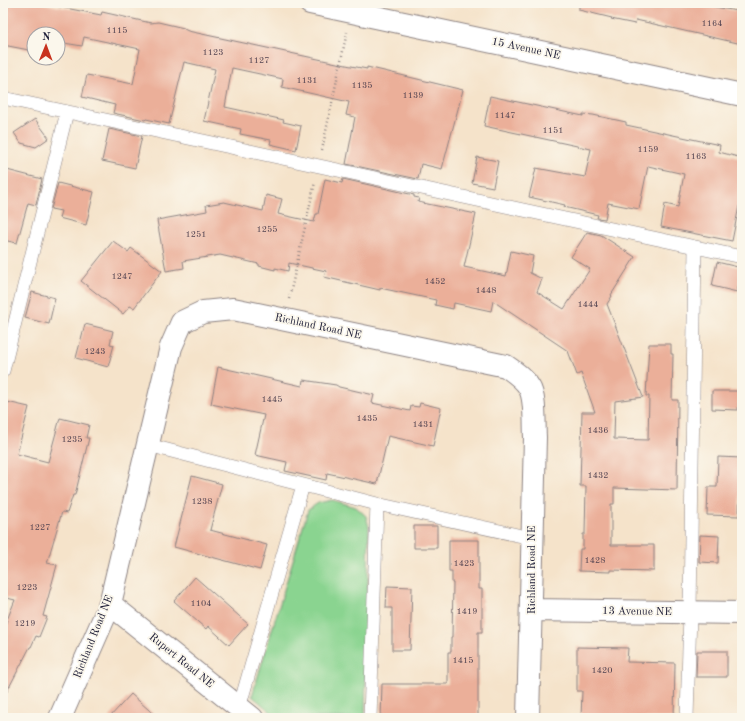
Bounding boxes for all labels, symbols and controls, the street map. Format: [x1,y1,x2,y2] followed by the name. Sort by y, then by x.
[702,19,722,28] house number: 1164
[26,26,66,66] north arrow
[107,26,127,35] house number: 1115
[42,32,51,43] text: N
[491,36,561,62] street label: 15 Avenue NE
[203,48,223,57] house number: 1123
[249,56,269,65] house number: 1127
[297,76,317,85] house number: 1131
[352,81,372,90] house number: 1135
[403,91,423,100] house number: 1139
[495,111,515,120] house number: 1147
[543,126,563,135] house number: 1151
[638,145,658,154] house number: 1159
[686,152,706,161] house number: 1163
[257,225,277,234] house number: 1255
[186,230,206,239] house number: 1251
[112,272,132,281] house number: 1247
[425,277,445,286] house number: 1452
[476,286,496,295] house number: 1448
[578,300,598,309] house number: 1444
[274,312,362,342] street label: Richland Road NE
[85,347,105,356] house number: 1243
[262,395,282,404] house number: 1445
[357,414,377,423] house number: 1435
[413,420,433,429] house number: 1431
[588,426,608,435] house number: 1436
[62,435,82,444] house number: 1235
[588,471,608,480] house number: 1432
[192,497,212,506] house number: 1238
[30,523,50,532] house number: 1227
[527,526,538,614] street label: Richland Road NE
[585,556,605,565] house number: 1428
[454,559,474,568] house number: 1423
[17,583,37,592] house number: 1223
[72,594,116,680] street label: Richland Road NE
[191,599,211,608] house number: 1104
[602,606,672,618] street label: 13 Avenue NE
[457,607,477,616] house number: 1419
[15,619,35,628] house number: 1219
[147,632,215,690] street label: Rupert Road NE
[453,656,473,665] house number: 1415
[592,666,612,675] house number: 1420

